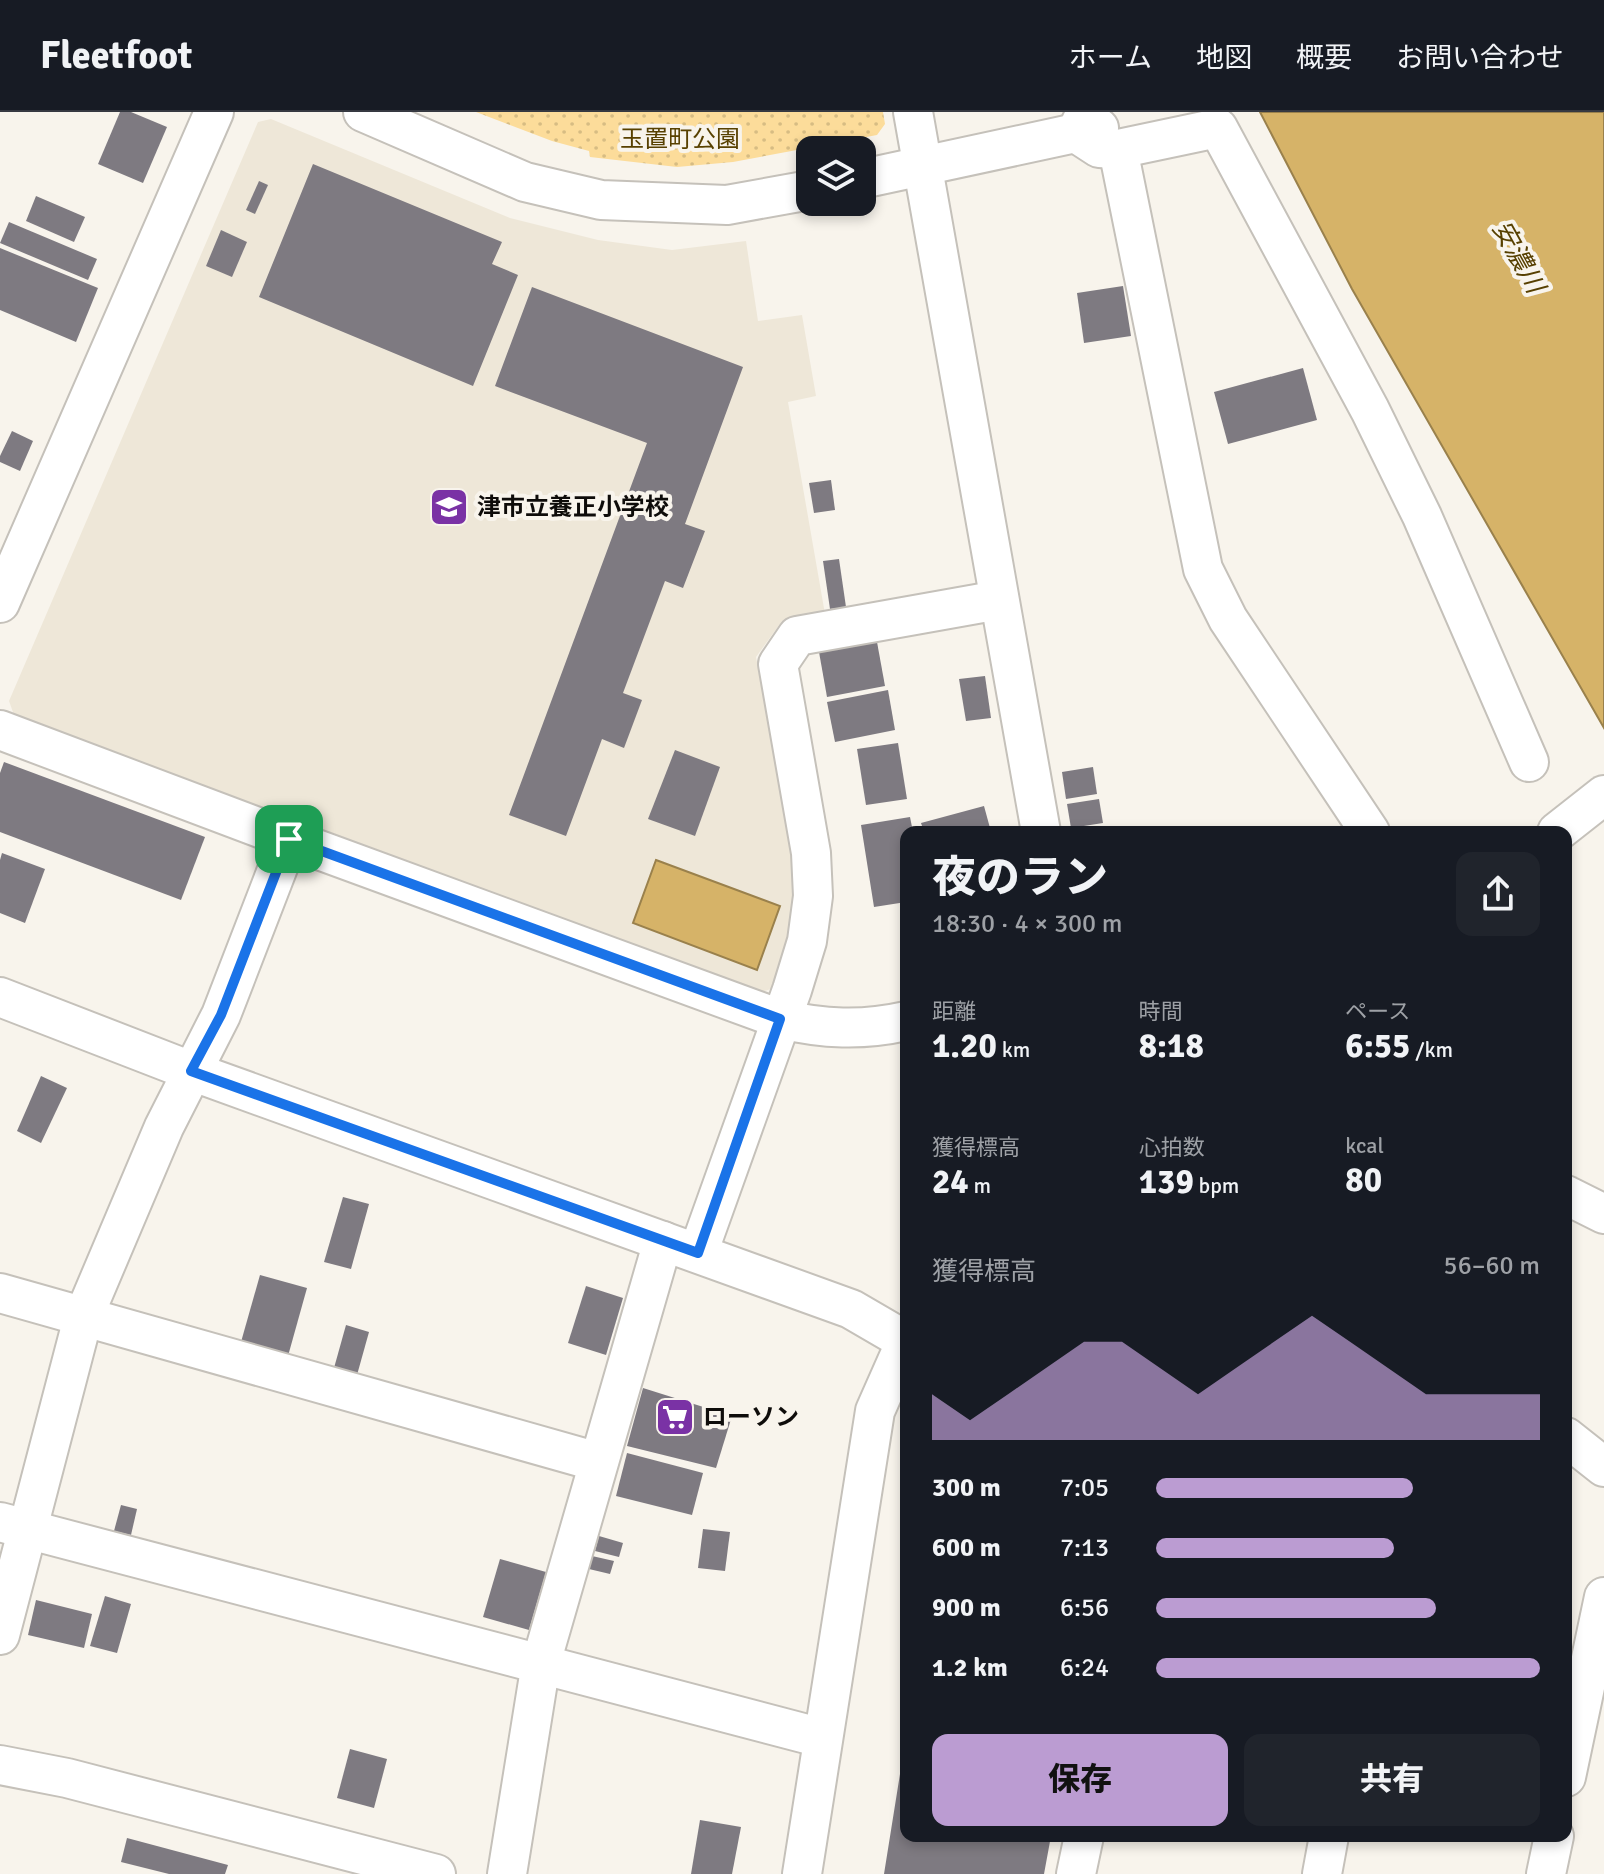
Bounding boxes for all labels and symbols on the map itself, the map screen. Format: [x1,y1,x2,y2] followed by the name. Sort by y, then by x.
[620,124,740,154] park label: 玉置町公園
[1485,215,1552,301] water label: 安濃川
[428,486,470,528] school or university icon: 津市立養正小学校
[477,492,669,522] place label: 津市立養正小学校
[255,805,323,873] pin
[654,1396,696,1438] supermarket icon: ローソン
[703,1402,799,1432] place label: ローソン

